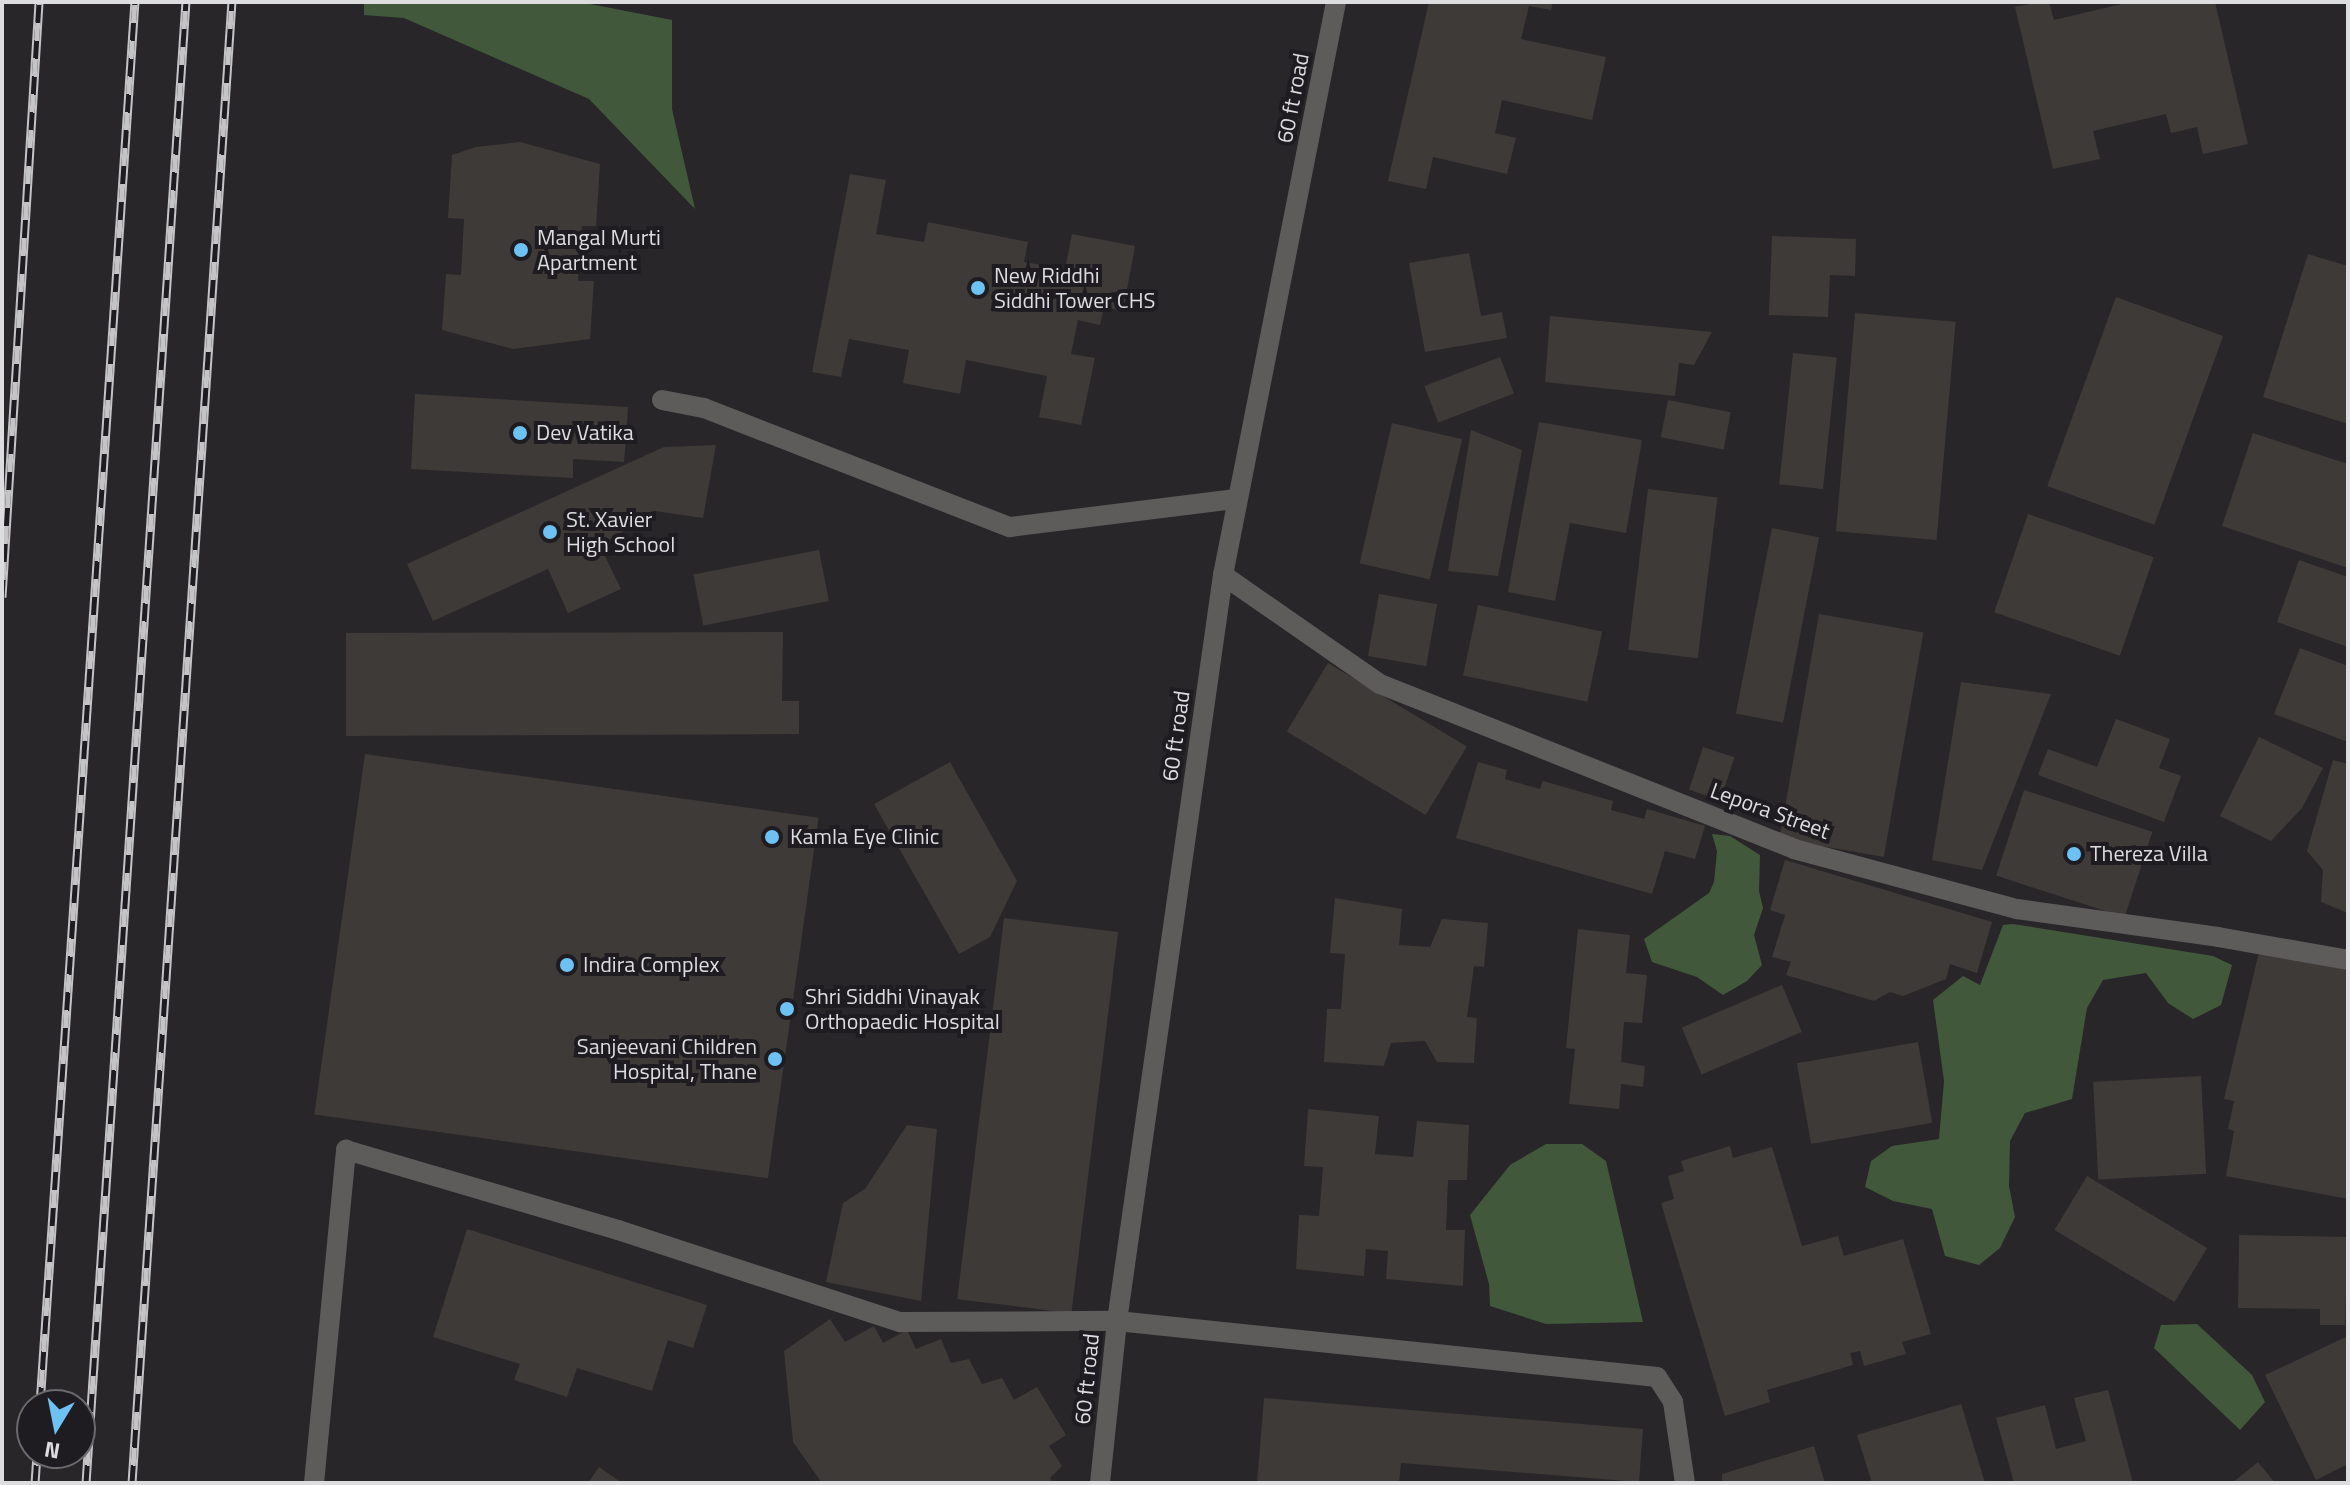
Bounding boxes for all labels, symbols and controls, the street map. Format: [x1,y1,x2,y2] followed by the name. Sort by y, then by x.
[1271,51,1315,145] street label: 60 ft road
[537,224,661,276] place label: Mangal Murti Apartment
[512,241,530,259] marker: Mangal Murti Apartment
[994,262,1156,314] place label: New Riddhi Siddhi Tower CHS
[969,279,987,297] marker: New Riddhi Siddhi Tower CHS
[536,420,634,446] place label: Dev Vatika
[511,424,529,442] marker: Dev Vatika
[566,506,675,558] place label: St. Xavier High School
[541,523,559,541] marker: St. Xavier High School
[1157,689,1195,783] street label: 60 ft road
[1707,777,1833,845] street label: Lepora Street
[790,824,939,850] place label: Kamla Eye Clinic
[761,826,783,848] marker: Kamla Eye Clinic
[2090,841,2208,867] place label: Thereza Villa
[2065,845,2083,863] marker: Thereza Villa
[583,952,720,978] place label: Indira Complex
[558,956,576,974] marker: Indira Complex
[805,983,1000,1034] place label: Shri Siddhi Vinayak Orthopaedic Hospital
[776,998,798,1020] marker: Shri Siddhi Vinayak Orthopaedic Hospital
[577,1033,757,1084] place label: Sanjeevani Children Hospital, Thane
[764,1048,786,1070] marker: Sanjeevani Children Hospital, Thane
[1069,1332,1105,1426] street label: 60 ft road
[16,1389,96,1469] north arrow
[42,1433,63,1469] text: N

